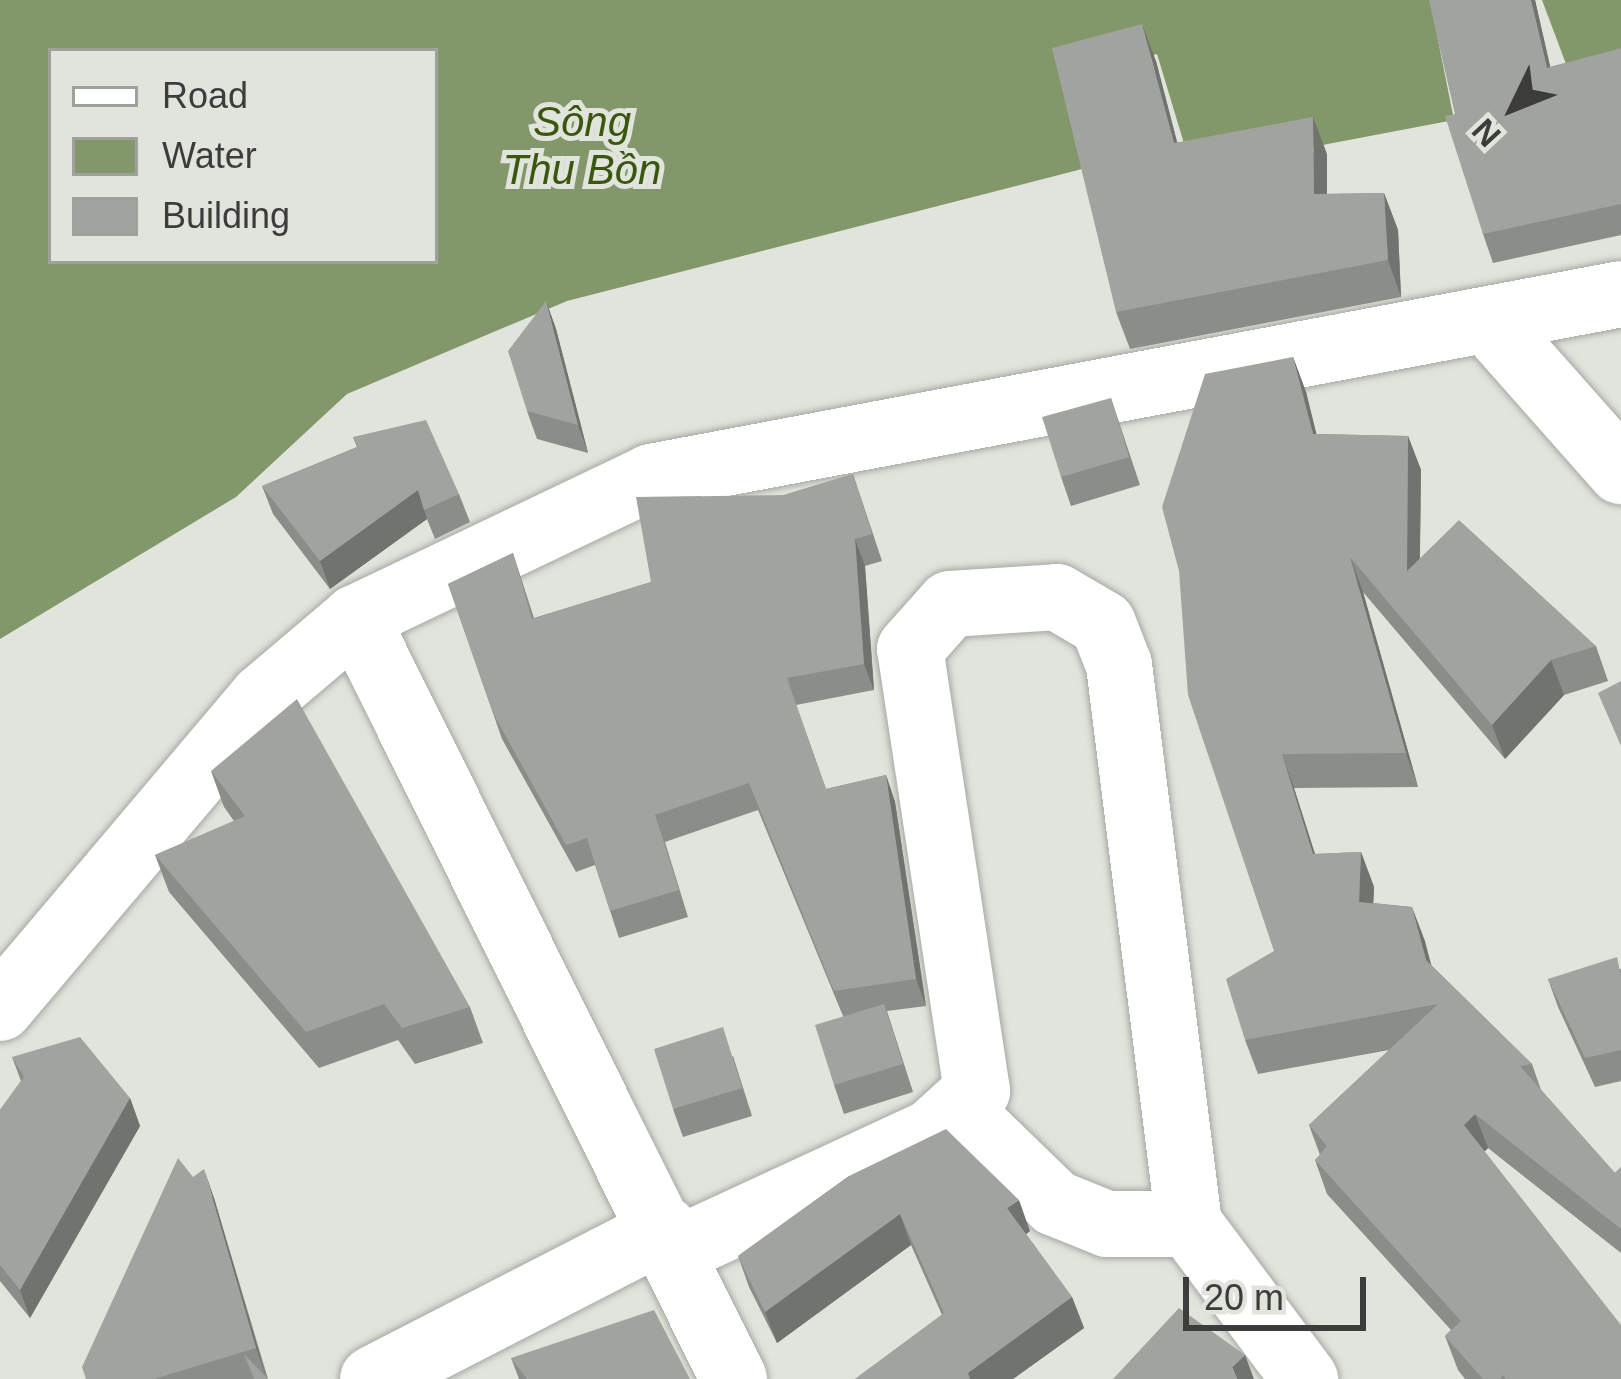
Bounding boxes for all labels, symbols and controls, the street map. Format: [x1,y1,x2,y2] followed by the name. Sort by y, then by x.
[48,48,438,264] legend
[1453,48,1573,168] north arrow
[162,75,248,116] text: Road
[503,97,661,195] water label: Sông Thu Bồn
[1465,112,1508,154] text: N
[162,135,257,176] text: Water
[162,195,290,236] text: Building
[1189,1253,1372,1327] scale bar
[1204,1277,1284,1318] text: 20 m

